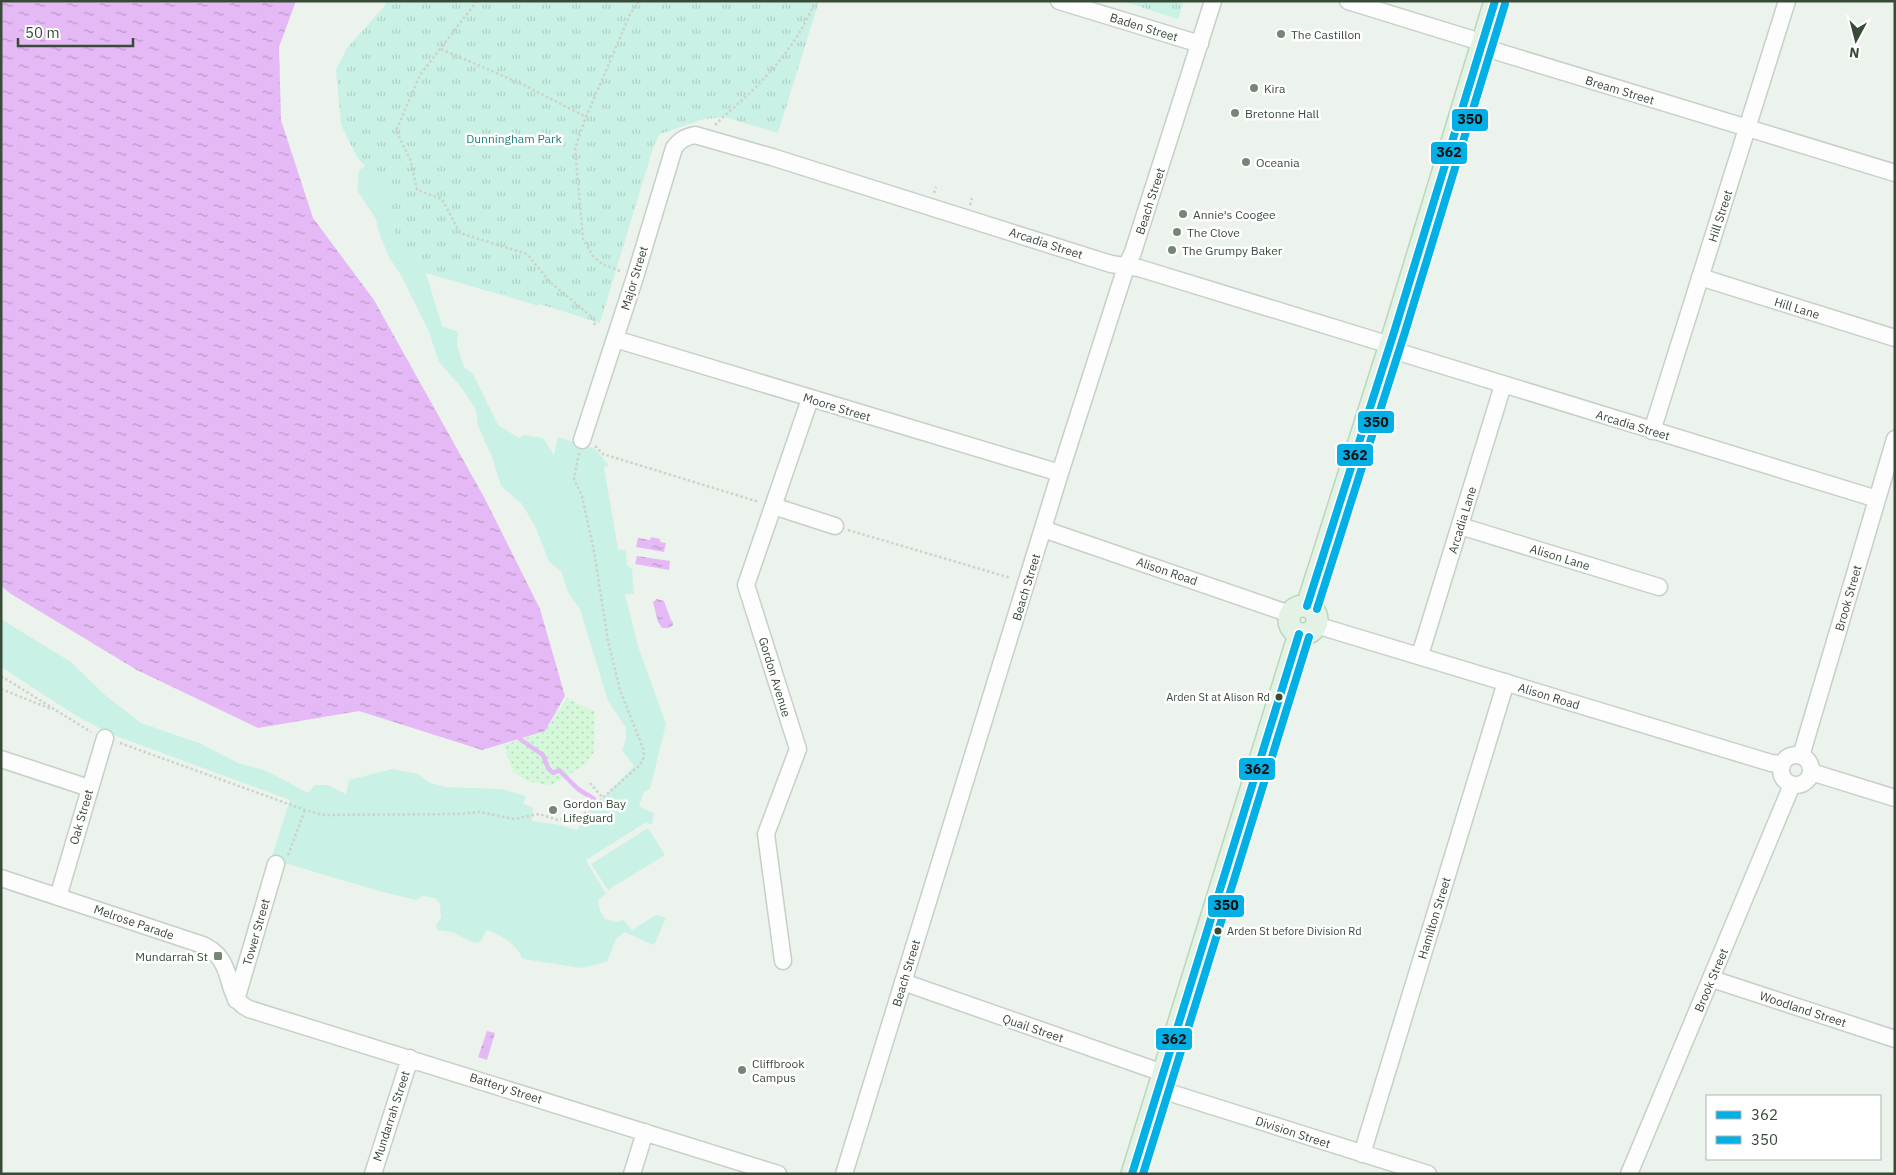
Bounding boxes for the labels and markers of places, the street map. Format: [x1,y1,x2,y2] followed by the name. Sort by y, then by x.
[1291,27,1361,42] place label: The Castillon
[1275,28,1287,40] marker: The Castillon
[1264,81,1286,96] place label: Kira
[1248,82,1260,94] marker: Kira
[1245,106,1319,121] place label: Bretonne Hall
[1229,107,1241,119] marker: Bretonne Hall
[1256,155,1300,170] place label: Oceania
[1240,156,1252,168] marker: Oceania
[1193,207,1276,222] place label: Annie's Coogee
[1177,208,1189,220] marker: Annie's Coogee
[1187,225,1240,240] place label: The Clove
[1171,226,1183,238] marker: The Clove
[1182,243,1283,258] place label: The Grumpy Baker
[1166,244,1178,256] marker: The Grumpy Baker
[1166,690,1270,704] place label: Arden St at Alison Rd
[1274,692,1284,702] marker: Arden St at Alison Rd
[563,796,626,825] place label: Gordon Bay Lifeguard
[547,804,559,816] marker: Gordon Bay Lifeguard
[1227,924,1362,938] place label: Arden St before Division Rd
[1213,926,1223,936] marker: Arden St before Division Rd
[135,949,208,964] place label: Mundarrah St
[212,950,224,962] marker: Mundarrah St
[752,1056,805,1085] place label: Cliffbrook Campus
[736,1064,748,1076] marker: Cliffbrook Campus

